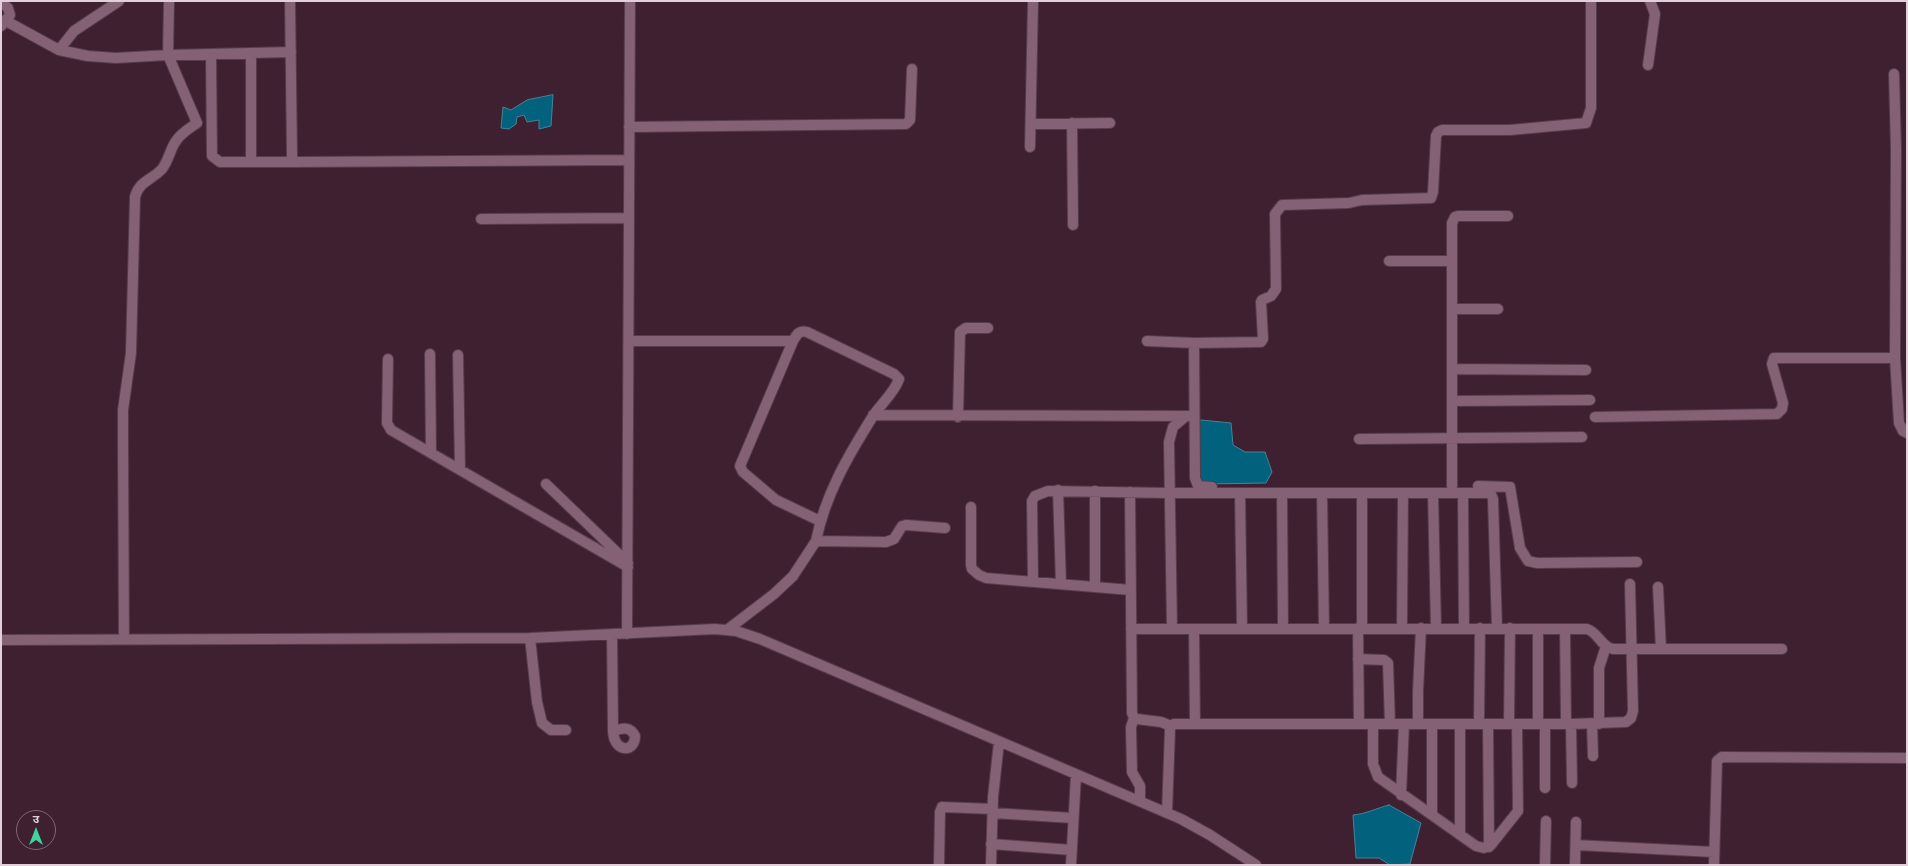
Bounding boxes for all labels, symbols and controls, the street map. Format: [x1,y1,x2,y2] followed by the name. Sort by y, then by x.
[16,810,56,850] north arrow
[33,812,39,826] text: उ

